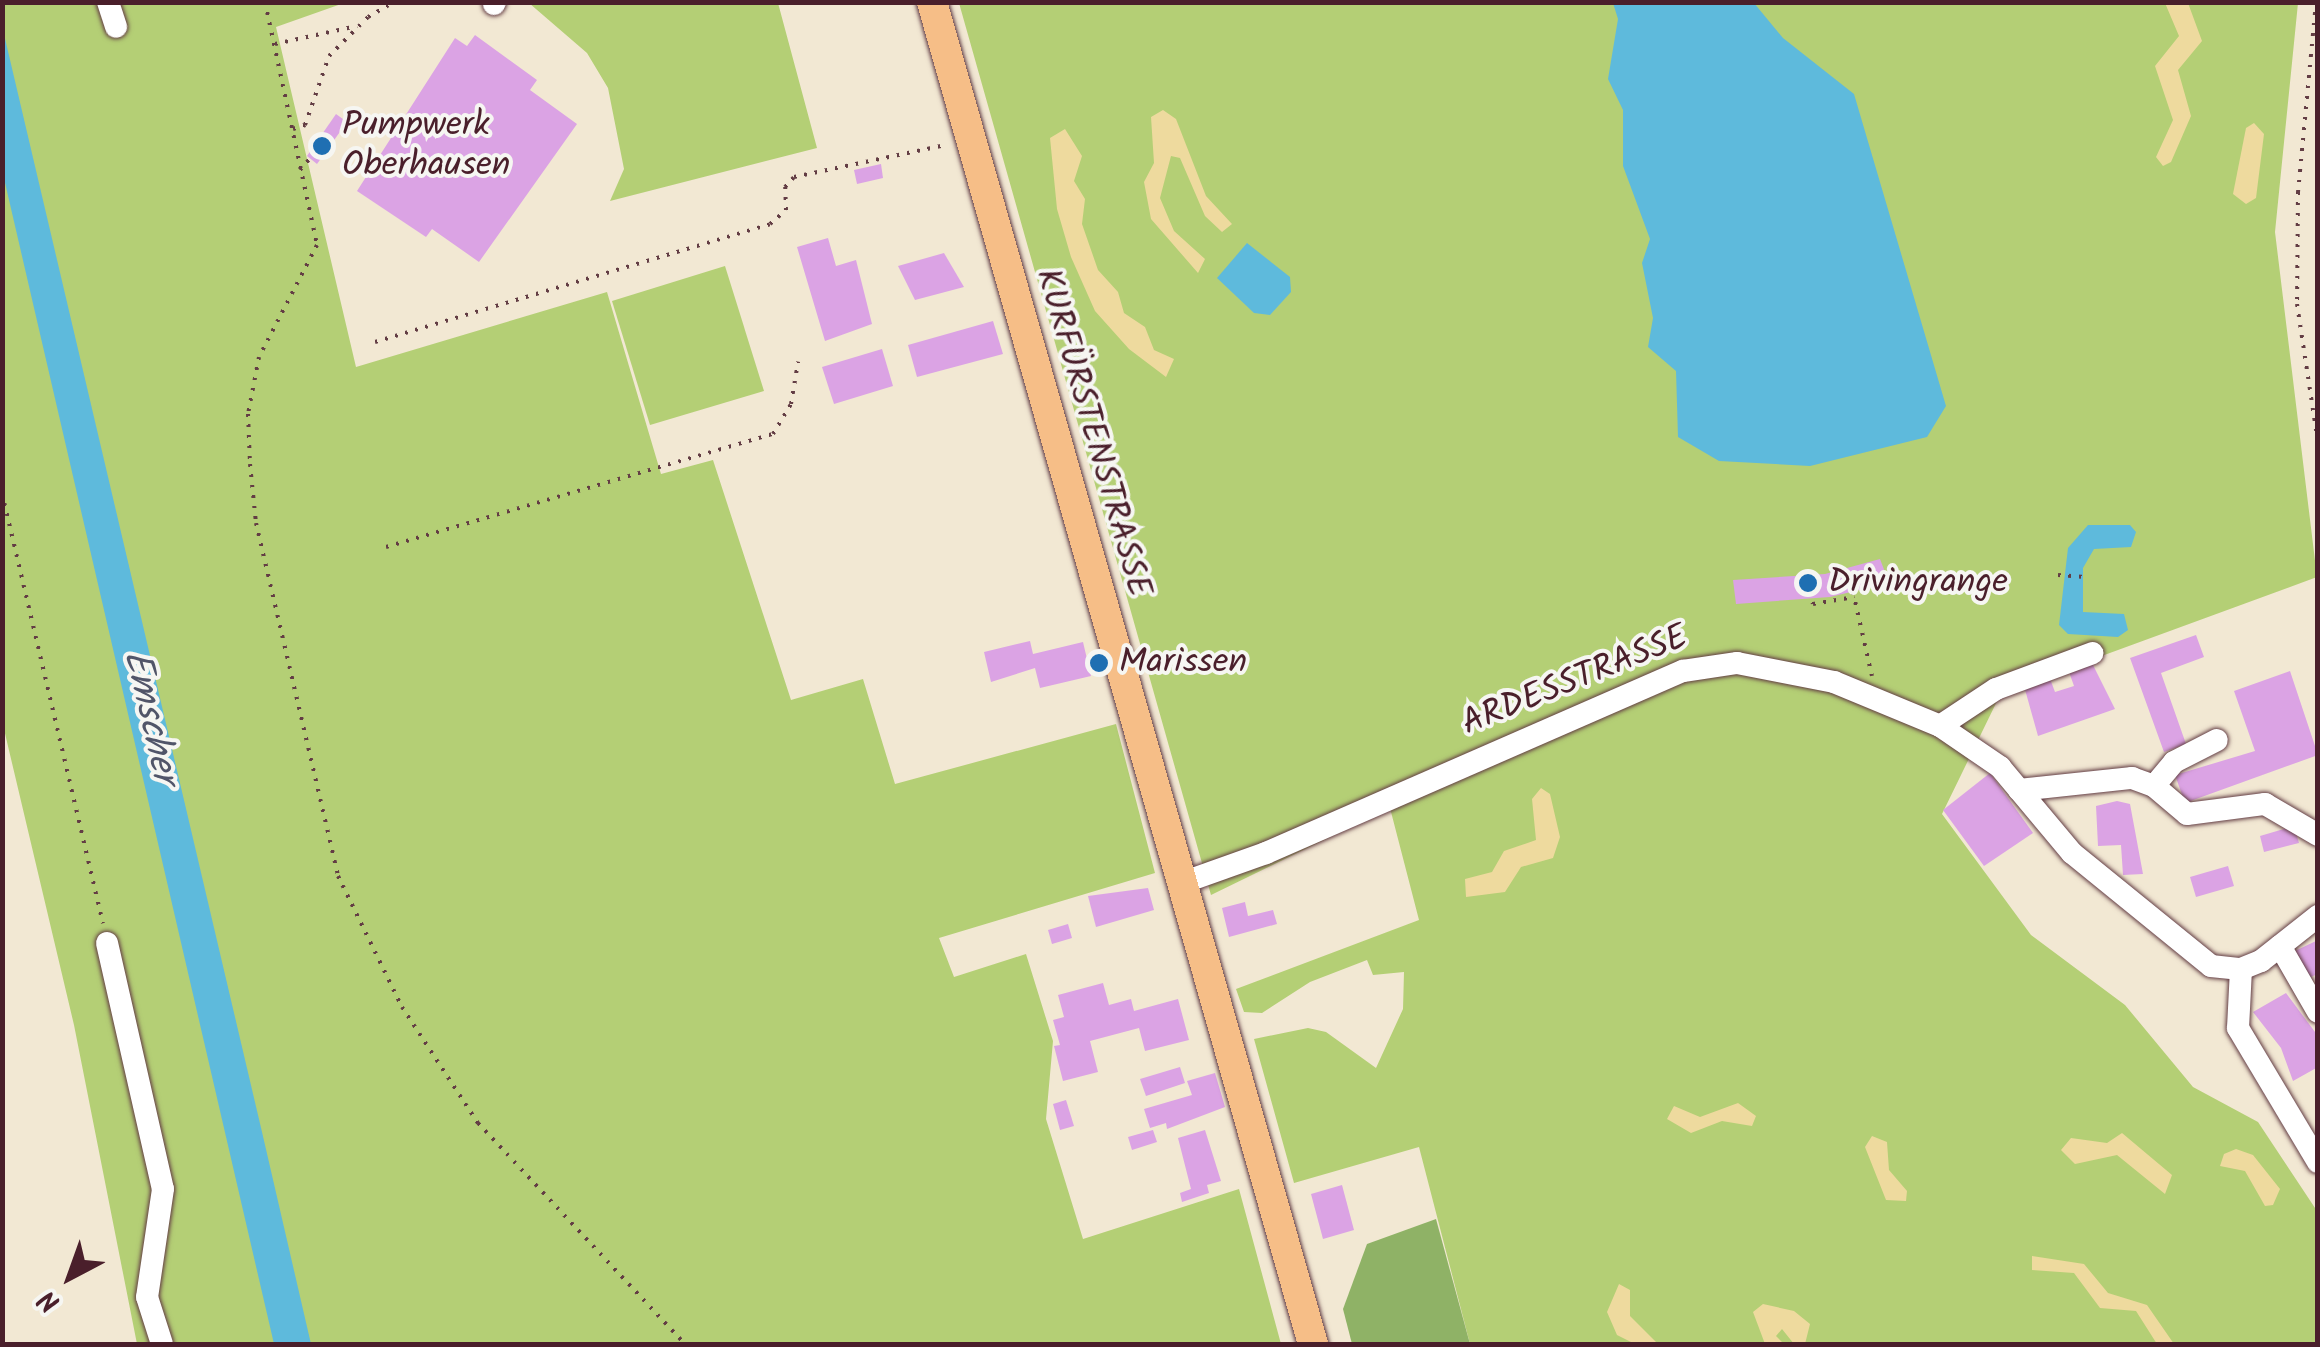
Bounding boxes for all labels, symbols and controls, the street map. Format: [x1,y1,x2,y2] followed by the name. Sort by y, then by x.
[342,105,510,187] place label: Pumpwerk Oberhausen
[311,135,333,157] marker: Pumpwerk Oberhausen
[1025,264,1159,602] street label: KURFÜRSTENSTRASSE
[1828,562,2008,604] place label: Drivingrange
[1797,572,1819,594] marker: Drivingrange
[1456,617,1694,745] street label: ARDESSTRASSE
[1119,642,1247,684] place label: Marissen
[112,646,186,788] water label: Emscher
[1088,652,1110,674] marker: Marissen
[20,1227,120,1327] north arrow
[29,1277,71,1323] text: N

